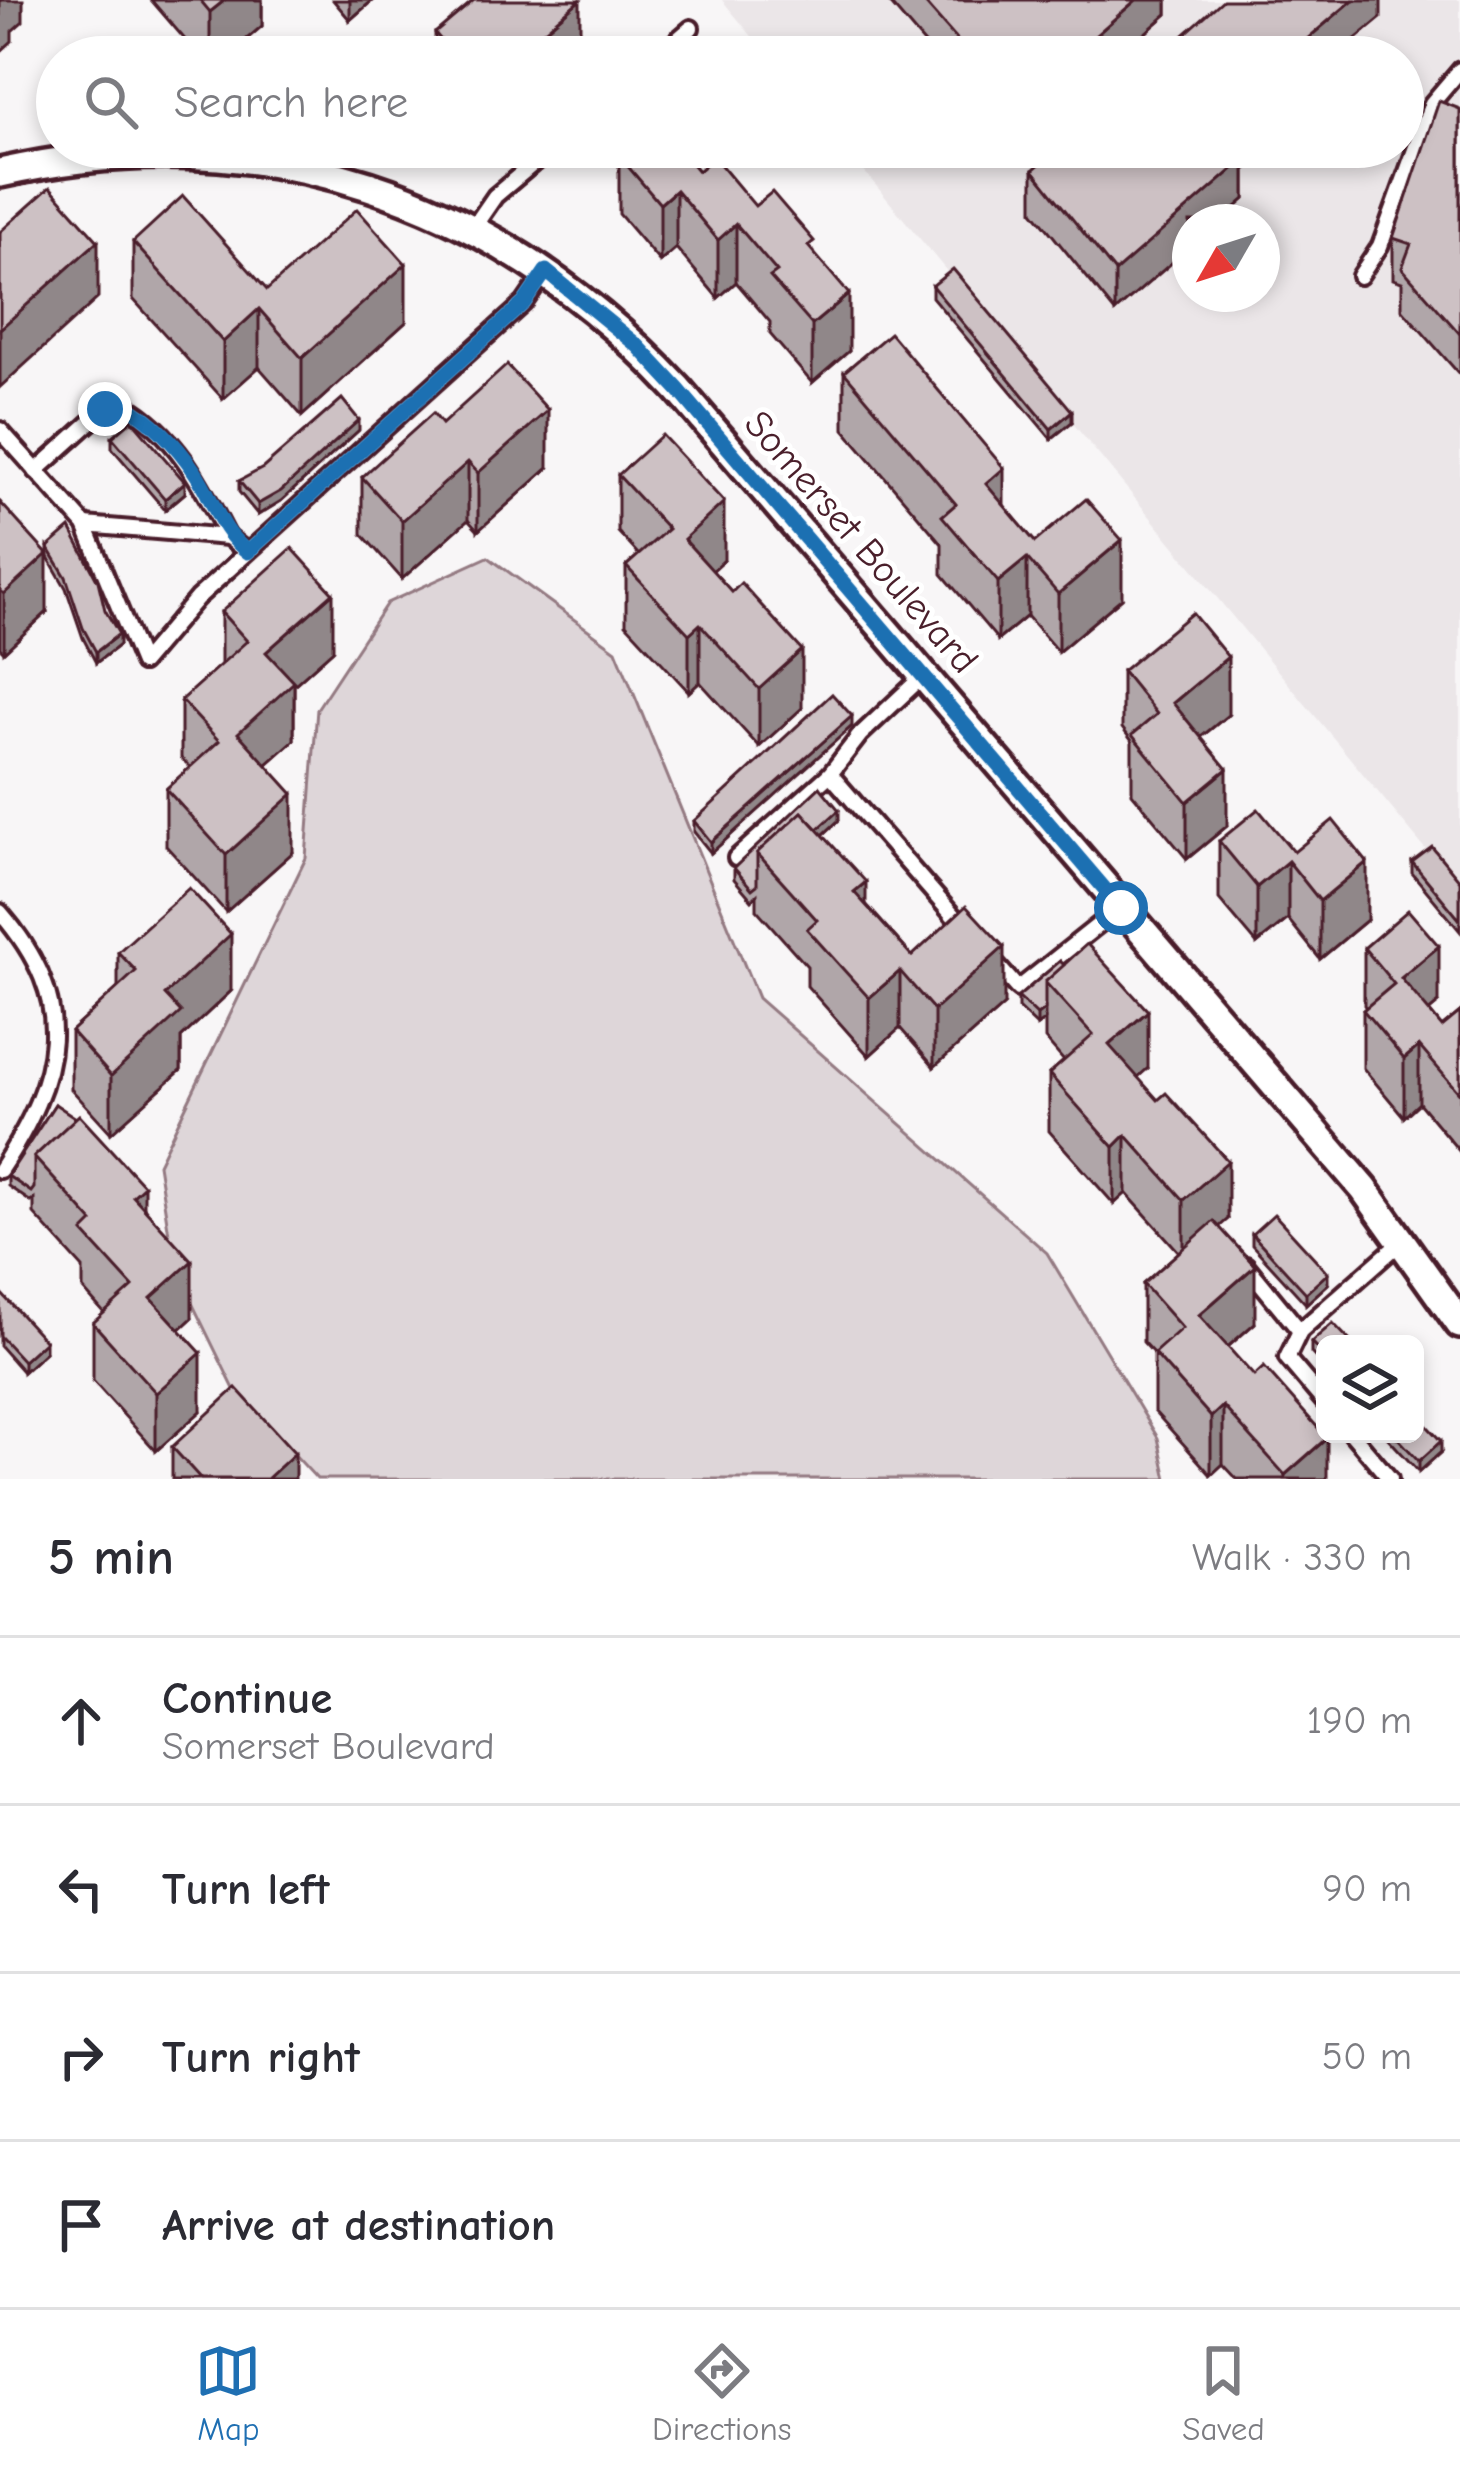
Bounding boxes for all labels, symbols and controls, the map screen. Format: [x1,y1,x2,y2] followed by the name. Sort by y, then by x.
[36,36,1424,168] search box
[78,69,144,135] icon: search
[174,76,408,128] text: Search here
[1172,204,1280,312] north arrow
[78,382,132,436] route end
[735,402,987,682] street label: Somerset Boulevard
[1094,881,1148,935] route start
[1316,1335,1424,1443] map controls
[1316,1335,1424,1443] button: layers
[48,1528,174,1587] text: 5 min
[1192,1535,1412,1580] text: Walk · 330 m
[162,1672,332,1724] text: Continue
[48,1688,114,1754] icon: ahead
[1307,1698,1412,1743] text: 190 m
[162,1724,495,1769] text: Somerset Boulevard
[48,1856,114,1922] icon: left
[162,1863,329,1915] text: Turn left
[1322,1866,1412,1911] text: 90 m
[48,2024,114,2090] icon: right
[162,2031,360,2083] text: Turn right
[1322,2034,1412,2079] text: 50 m
[48,2192,114,2258] icon: arrive
[162,2199,555,2251] text: Arrive at destination
[195,2338,261,2448] tab: Map
[652,2338,792,2448] tab: Directions
[1182,2338,1265,2448] tab: Saved

